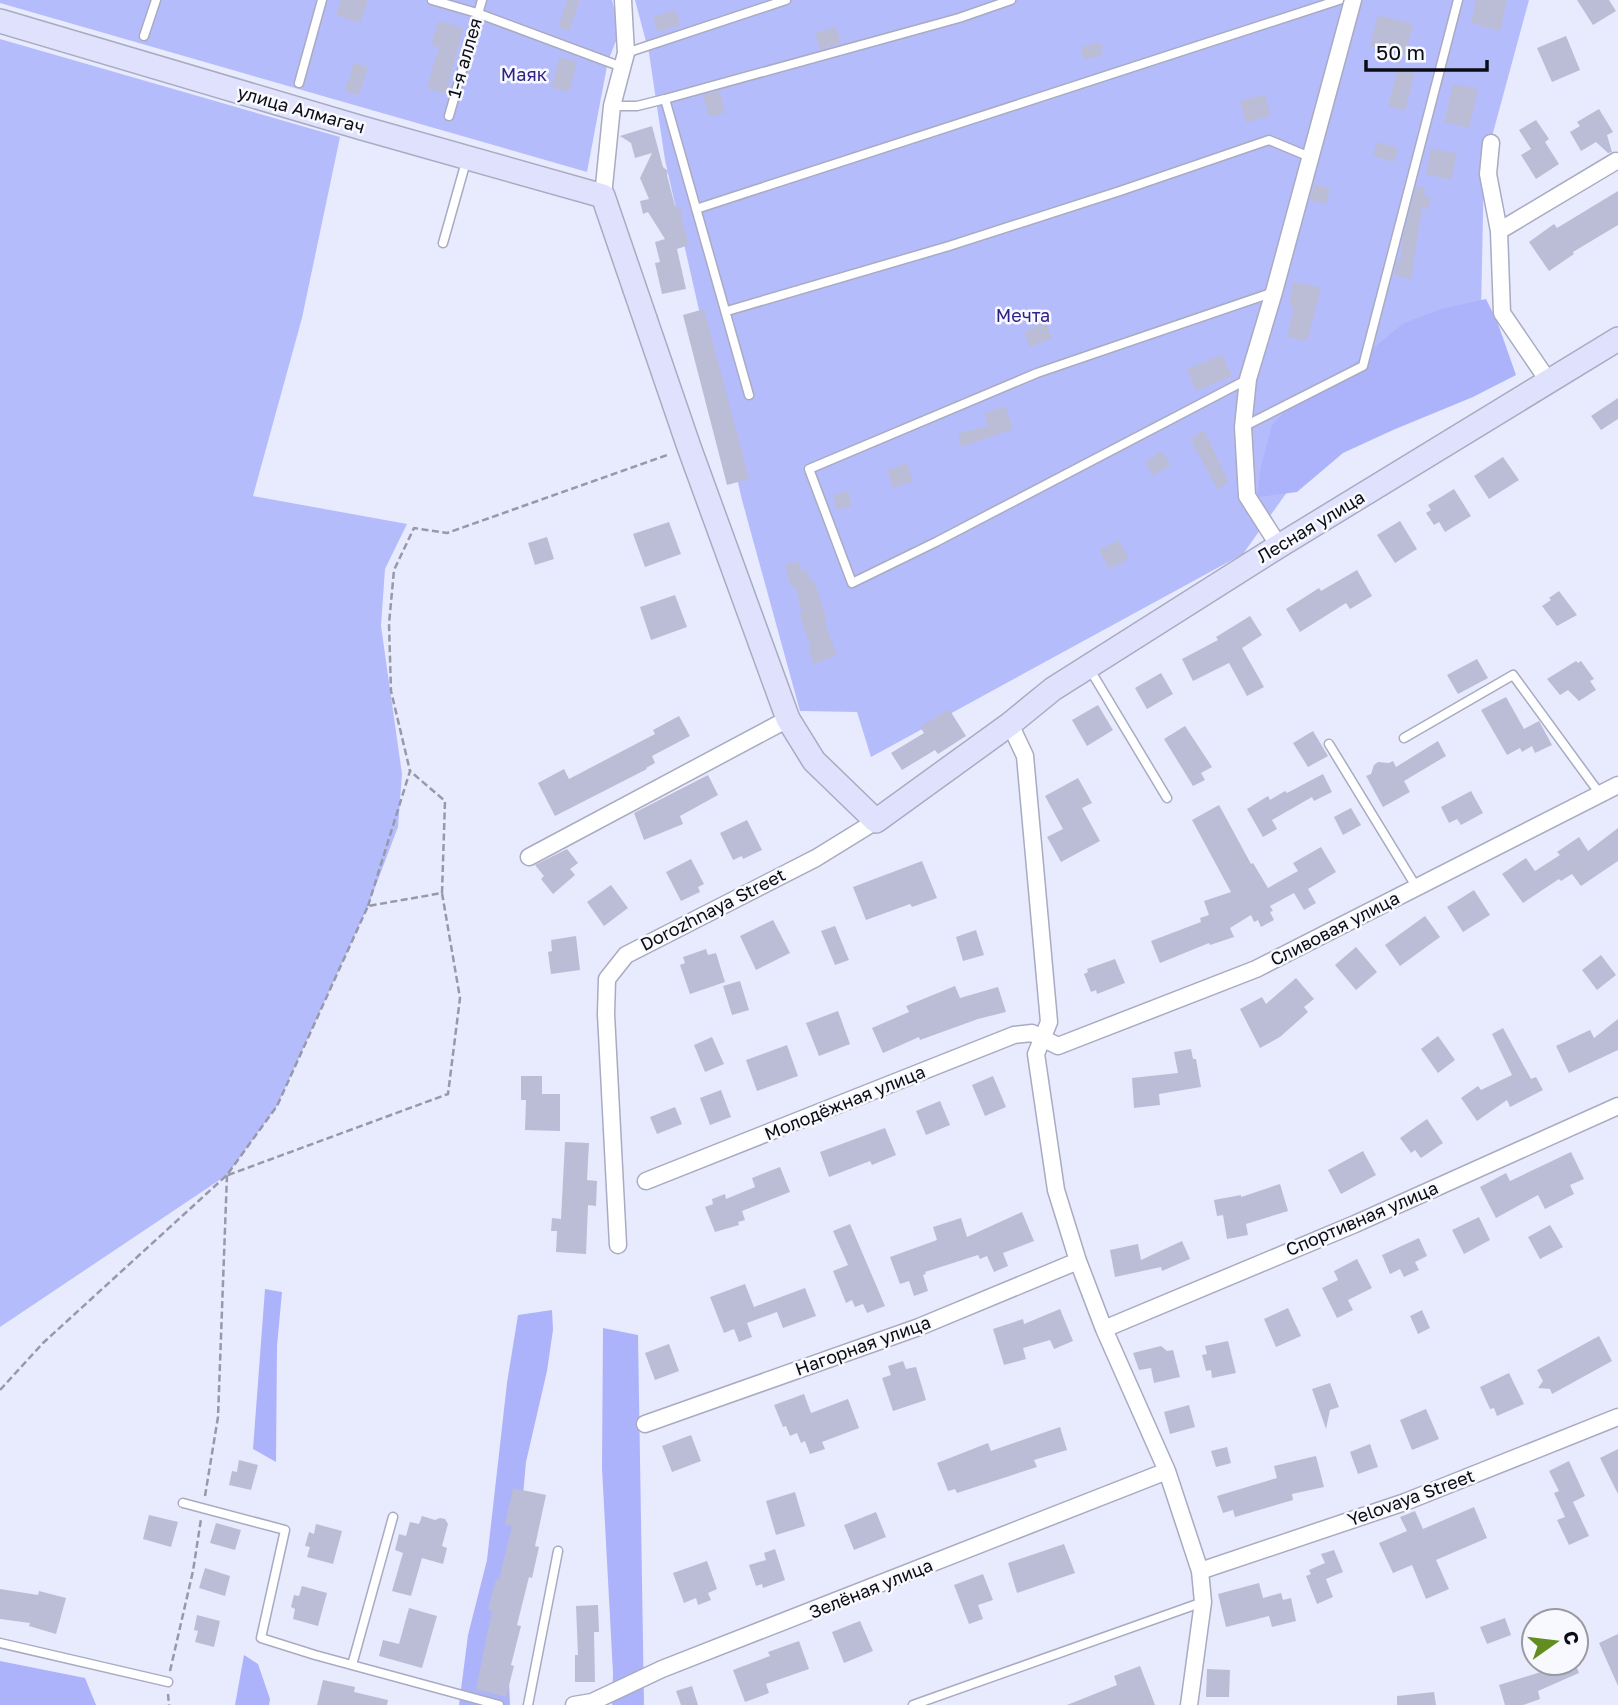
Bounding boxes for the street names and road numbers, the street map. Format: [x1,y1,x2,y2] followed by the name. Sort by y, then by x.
[442,15,486,100] street label: 1-я аллея
[235,80,367,138] street label: улица Алмагач
[1253,485,1368,567] street label: Лесная улица
[636,863,789,955] street label: Dorozhnaya Street
[1266,886,1403,970] street label: Сливовая улица
[761,1060,928,1144] street label: Молодёжная улица
[1282,1176,1441,1260] street label: Спортивная улица
[792,1310,933,1380] street label: Нагорная улица
[1344,1464,1477,1530] street label: Yelovaya Street
[806,1553,936,1623] street label: Зелёная улица

